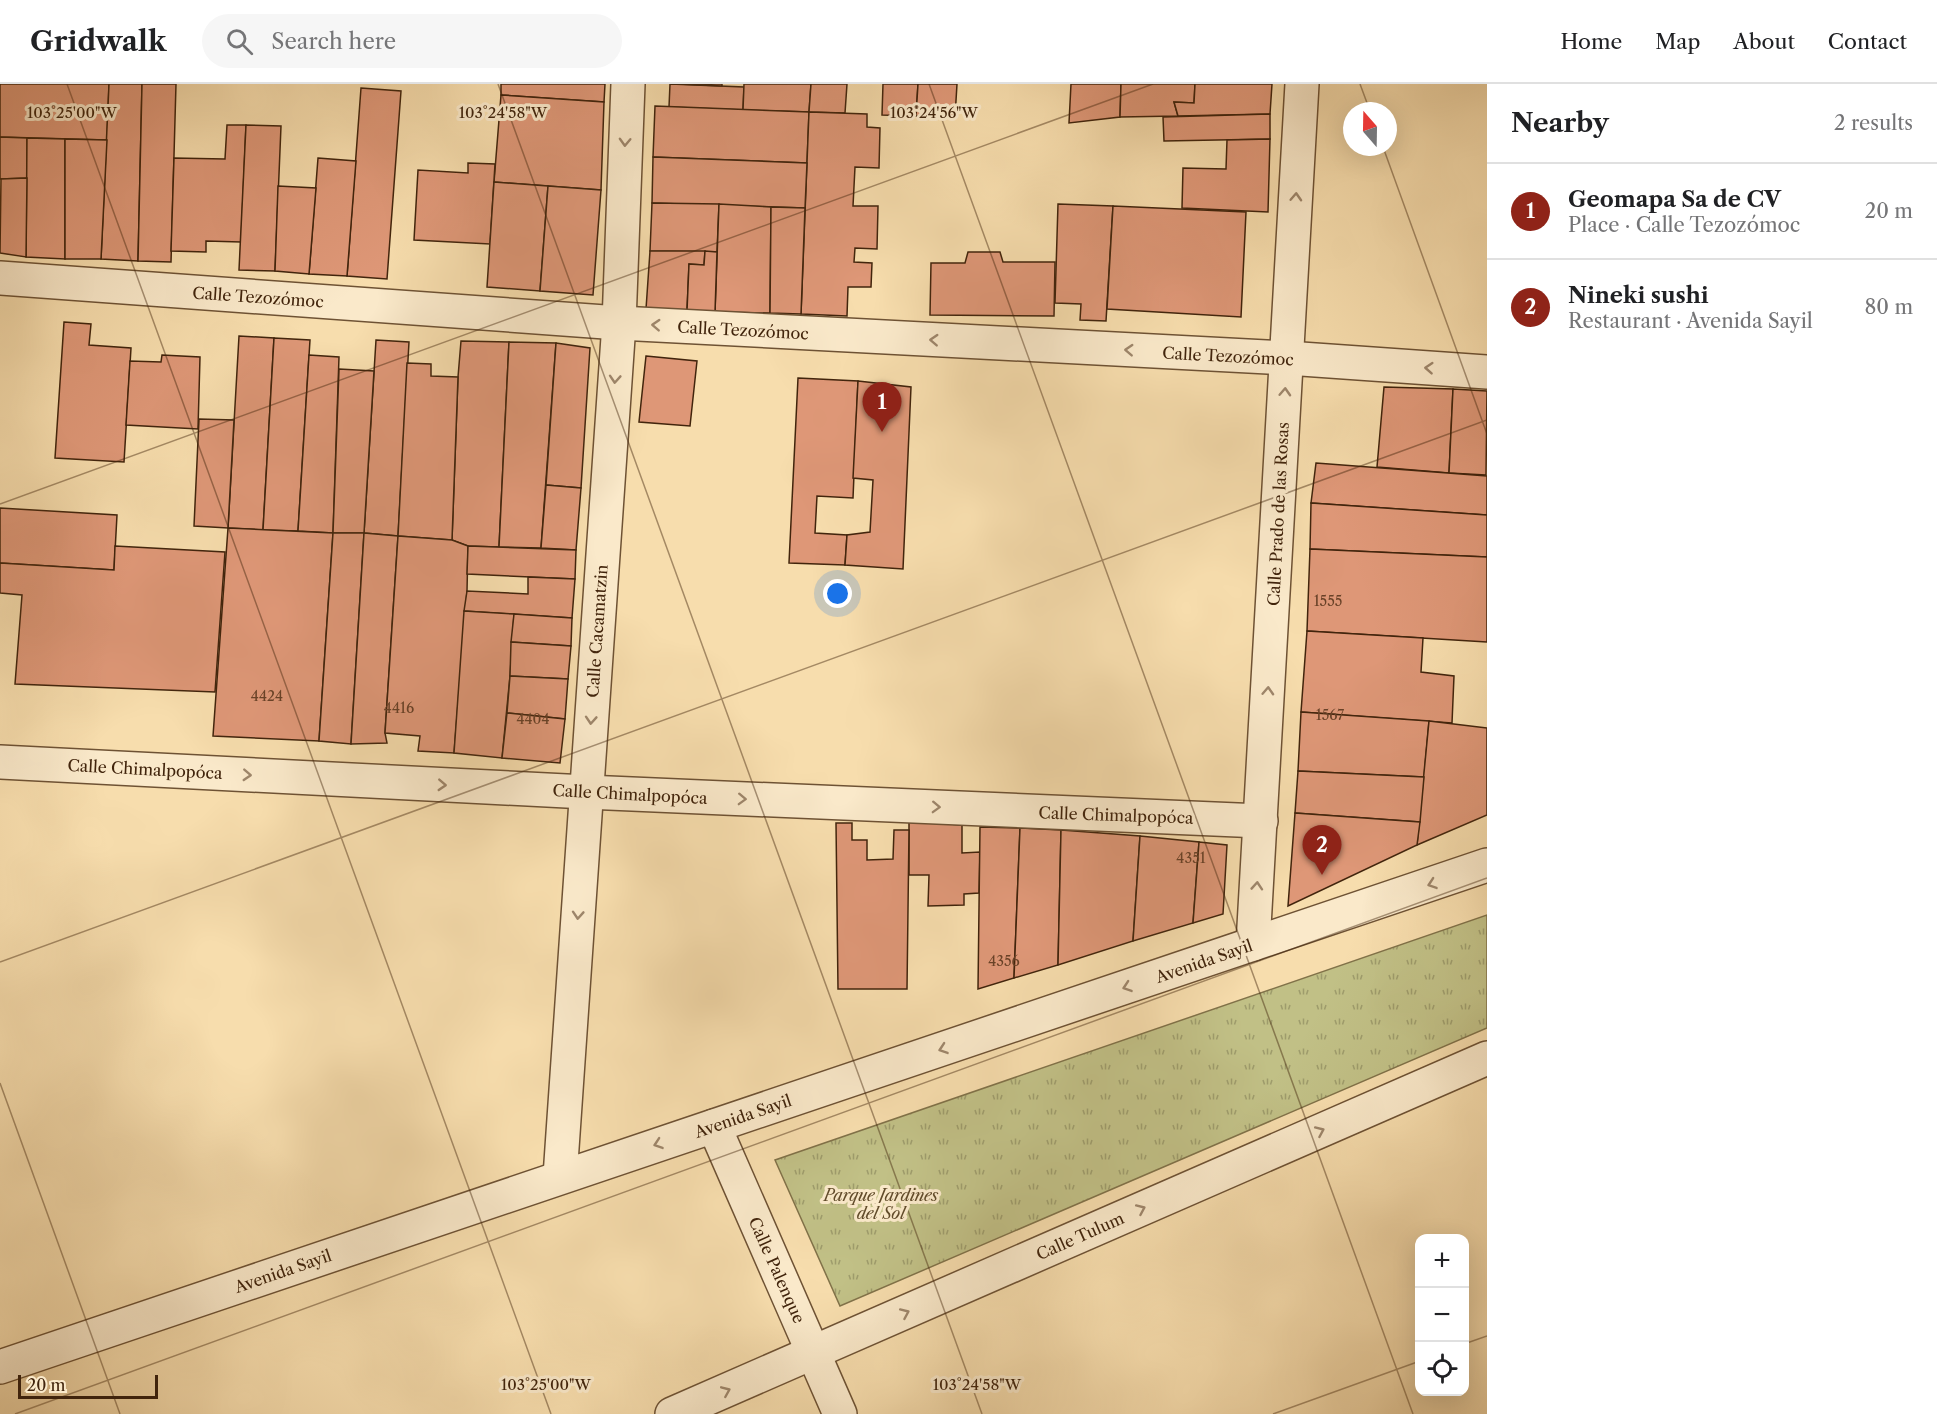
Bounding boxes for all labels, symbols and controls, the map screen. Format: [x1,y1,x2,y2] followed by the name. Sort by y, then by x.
[202,14,622,68] search box
[30,24,166,58] text: Gridwalk
[223,25,256,58] icon: search
[271,28,396,55] text: Search here
[1561,29,1622,54] text: Home
[1655,29,1700,54] text: Map
[1733,29,1795,54] text: About
[1828,29,1907,54] text: Contact
[1343,102,1397,156] north arrow
[27,103,118,122] text: 103°25'00"W
[459,103,548,122] text: 103°24'58"W
[890,103,979,122] text: 103°24'56"W
[1511,107,1609,139] text: Nearby
[1834,111,1913,135] text: 2 results
[619,138,632,147] one-way arrow
[1568,186,1781,213] text: Geomapa Sa de CV
[1289,192,1302,201] one-way arrow
[1526,199,1535,223] text: 1
[1865,199,1913,223] text: 20 m
[1568,213,1800,237] text: Place · Calle Tezozómoc
[192,282,324,312] street label: Calle Tezozómoc
[1568,282,1709,309] text: Nineki sushi
[1525,295,1536,319] text: 2
[1865,295,1913,319] text: 80 m
[1568,309,1813,333] text: Restaurant · Avenida Sayil
[677,317,809,343] street label: Calle Tezozómoc
[651,319,660,332] one-way arrow
[930,333,939,346] one-way arrow
[1162,343,1294,369] street label: Calle Tezozómoc
[1125,344,1134,357] one-way arrow
[1424,362,1433,375] one-way arrow
[608,375,621,384] one-way arrow
[862,382,902,432] pin: 1
[1278,387,1291,396] one-way arrow
[1263,422,1293,606] street label: Calle Prado de las Rosas
[582,564,612,698] street label: Calle Cacamatzin
[823,579,852,608] your location
[1314,592,1342,610] house number: 1555
[251,687,283,705] house number: 4424
[1262,687,1275,696] one-way arrow
[384,699,414,717] house number: 4416
[1316,706,1344,724] house number: 1567
[516,710,550,728] house number: 4404
[585,716,598,725] one-way arrow
[67,755,223,783] street label: Calle Chimalpopóca
[243,768,252,781] one-way arrow
[437,778,446,791] one-way arrow
[552,780,708,808] street label: Calle Chimalpopóca
[737,792,746,805] one-way arrow
[932,801,941,814] one-way arrow
[1038,802,1194,828] street label: Calle Chimalpopóca
[1302,826,1342,875] pin: 2
[1176,849,1206,867] house number: 4351
[1427,877,1438,889] one-way arrow
[1250,881,1263,890] one-way arrow
[572,910,585,919] one-way arrow
[1152,935,1255,987] street label: Avenida Sayil
[988,952,1020,970] house number: 4356
[1122,979,1133,992] one-way arrow
[938,1041,949,1054] one-way arrow
[691,1090,794,1142] street label: Avenida Sayil
[1313,1126,1324,1138] one-way arrow
[653,1137,664,1150] one-way arrow
[822,1185,938,1223] park label: Parque Jardines del Sol
[1135,1205,1146,1217] one-way arrow
[1033,1208,1127,1264] street label: Calle Tulum
[745,1214,809,1326] street label: Calle Palenque
[1415,1234,1469,1396] map controls
[1415,1234,1469,1288] button: +
[231,1245,334,1297] street label: Avenida Sayil
[1415,1288,1469,1342] button: −
[898,1308,909,1320] one-way arrow
[1415,1342,1469,1396] button: locate
[18,1372,158,1400] scale bar
[27,1375,66,1395] text: 20 m
[501,1375,592,1394] text: 103°25'00"W
[933,1375,1022,1394] text: 103°24'58"W
[720,1386,731,1398] one-way arrow

